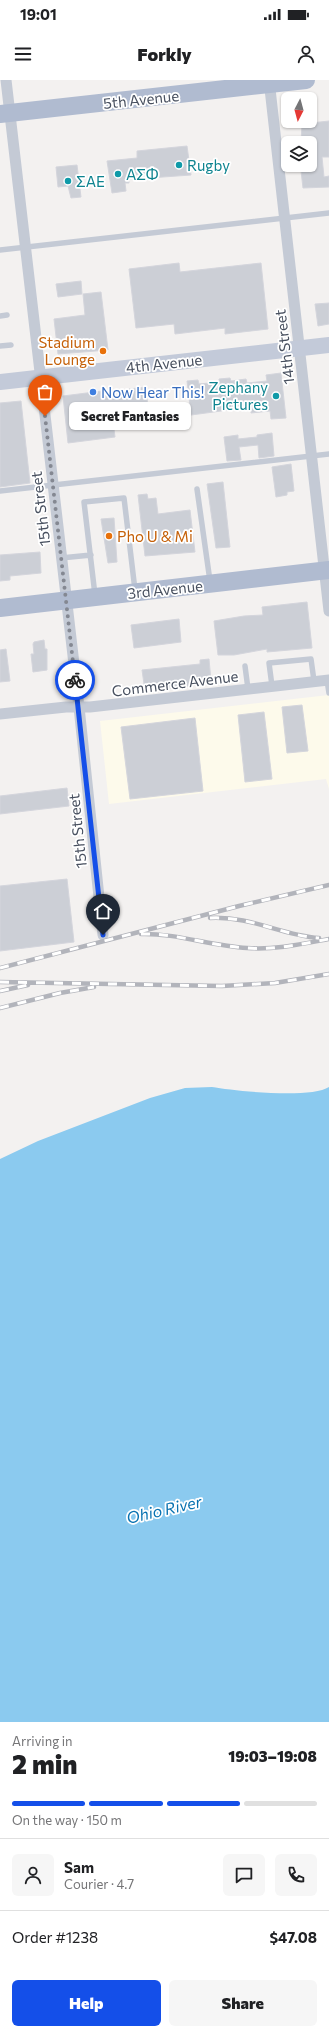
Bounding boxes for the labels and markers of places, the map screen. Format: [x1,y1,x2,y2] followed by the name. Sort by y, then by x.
[187,156,230,174] place label: Rugby
[174,160,184,170] marker: Rugby
[126,165,159,183] place label: AΣΦ
[113,169,123,179] marker: AΣΦ
[76,172,105,190] place label: ΣΑΕ
[63,176,73,186] marker: ΣΑΕ
[38,333,95,368] place label: Stadium Lounge
[98,346,108,356] marker: Stadium Lounge
[28,375,62,416] pin
[209,378,268,413] place label: Zephany Pictures
[101,383,204,401] place label: Now Hear This!
[88,387,98,397] marker: Now Hear This!
[271,391,281,401] marker: Zephany Pictures
[69,402,191,430] callout: Secret Fantasies
[117,527,193,545] place label: Pho U & Mi
[104,531,114,541] marker: Pho U & Mi
[86,894,120,935] pin

